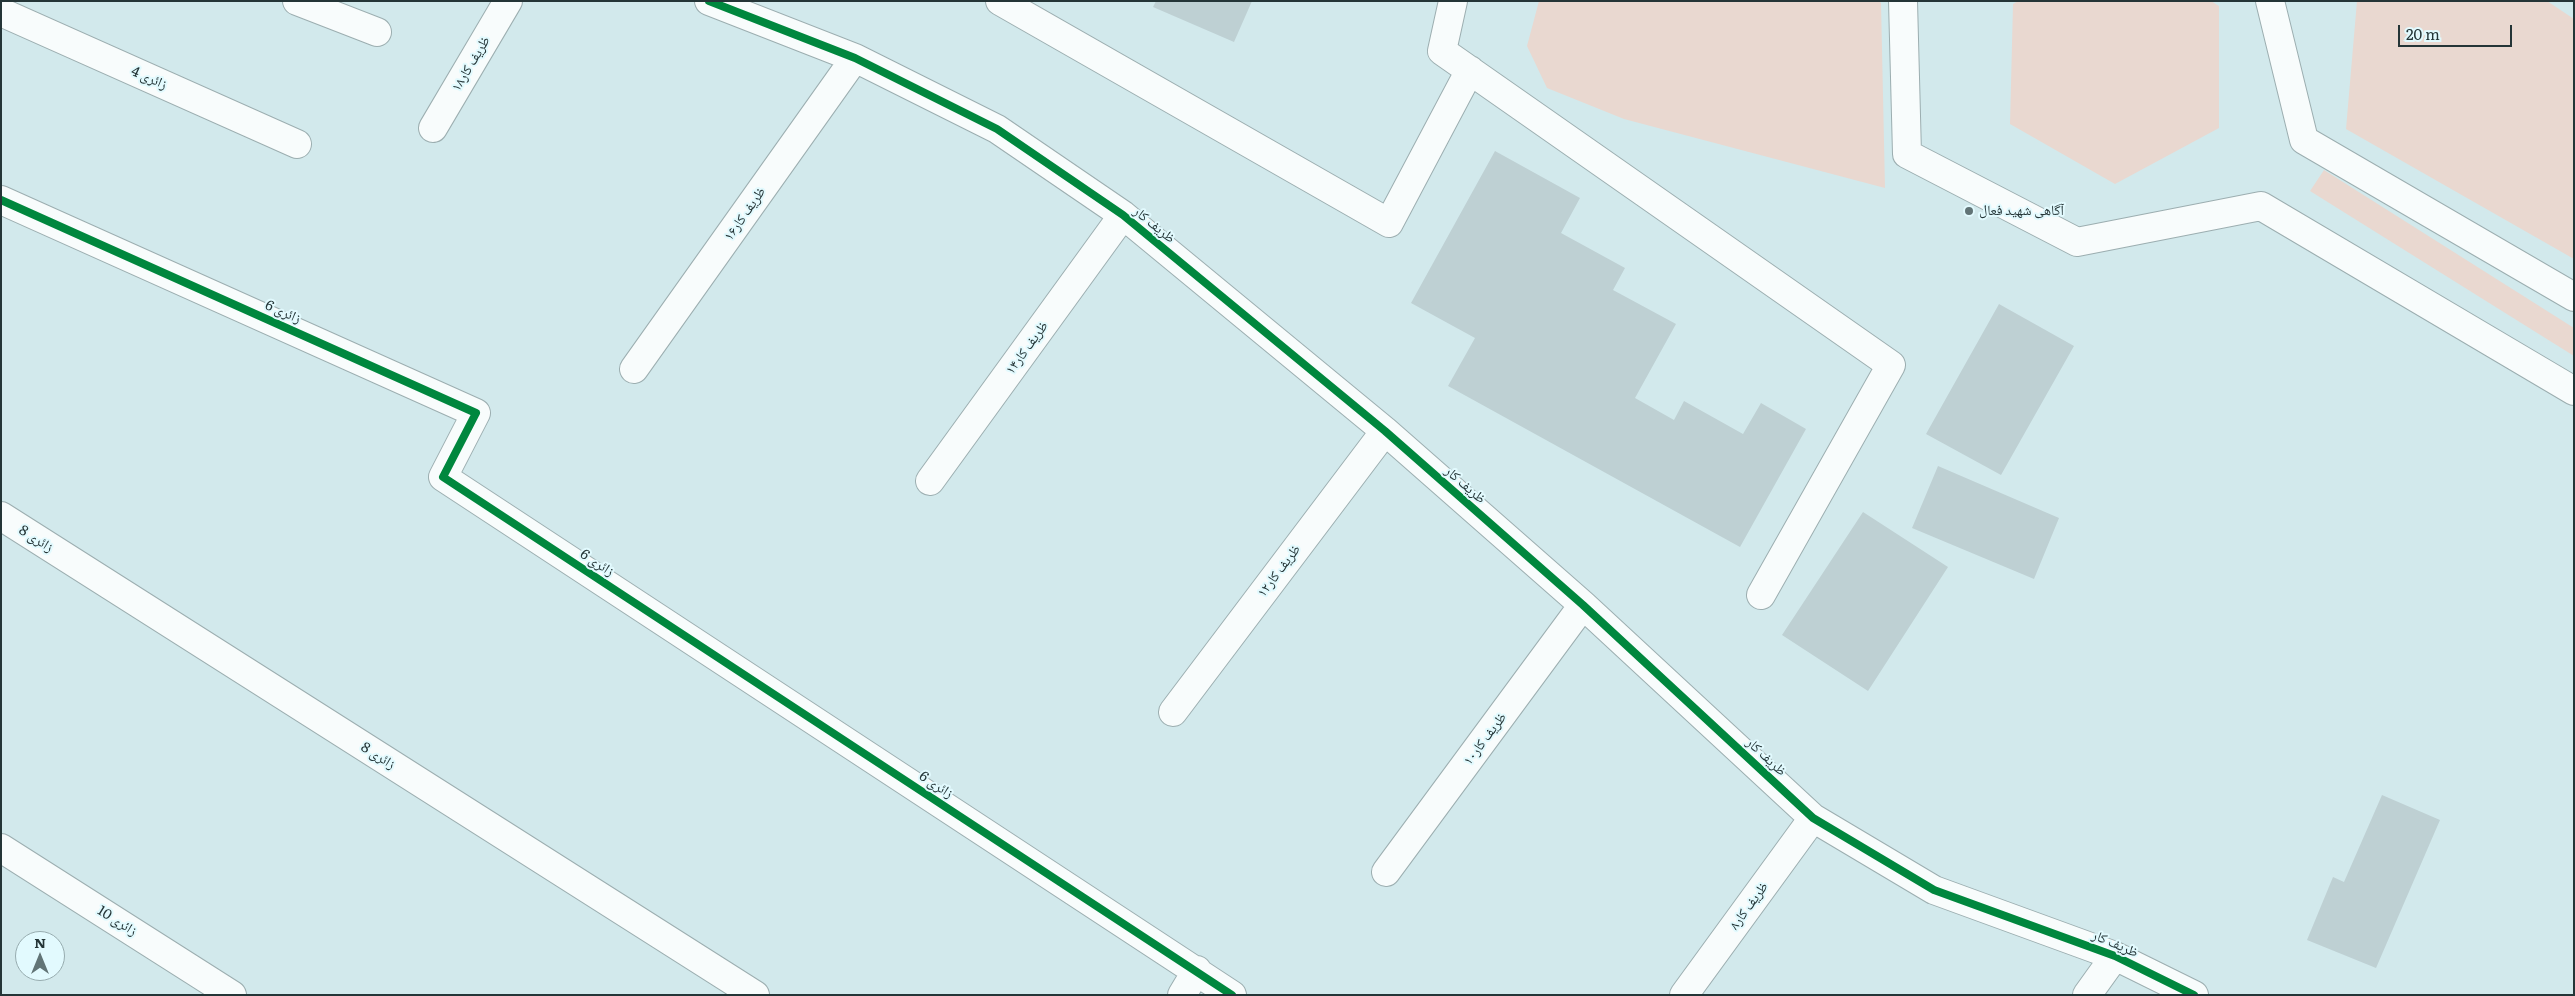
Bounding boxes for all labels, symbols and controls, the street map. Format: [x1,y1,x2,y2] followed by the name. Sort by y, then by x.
[2400,15,2514,47] scale bar
[2406,22,2440,45] text: 20 m
[448,33,494,95] street label: ظریف کار۱۸
[128,63,170,93] street label: زائری 4
[721,184,769,244] street label: ظریف کار۱۶
[1130,203,1178,247] street label: ظریف کار
[1979,203,2064,219] place label: آگاهی شهید فعال
[1963,205,1975,217] marker: آگاهی شهید فعال
[263,297,303,327] street label: 6 زائری
[1002,318,1052,378] street label: ظریف کار۱۴
[1441,463,1489,507] street label: ظریف کار
[16,522,56,556] street label: 8 زائری
[1254,541,1304,601] street label: ظریف کار۱۲
[577,546,617,580] street label: 6 زائری
[1460,709,1510,769] street label: ظریف کار۱۰
[1742,734,1790,780] street label: ظریف کار
[358,739,398,773] street label: 8 زائری
[916,768,956,802] street label: 6 زائری
[1726,879,1772,933] street label: ظریف کار۸
[94,902,140,940] street label: 10 زائری
[2089,927,2141,961] street label: ظریف کار
[15,931,65,981] north arrow
[34,932,46,952] text: N

